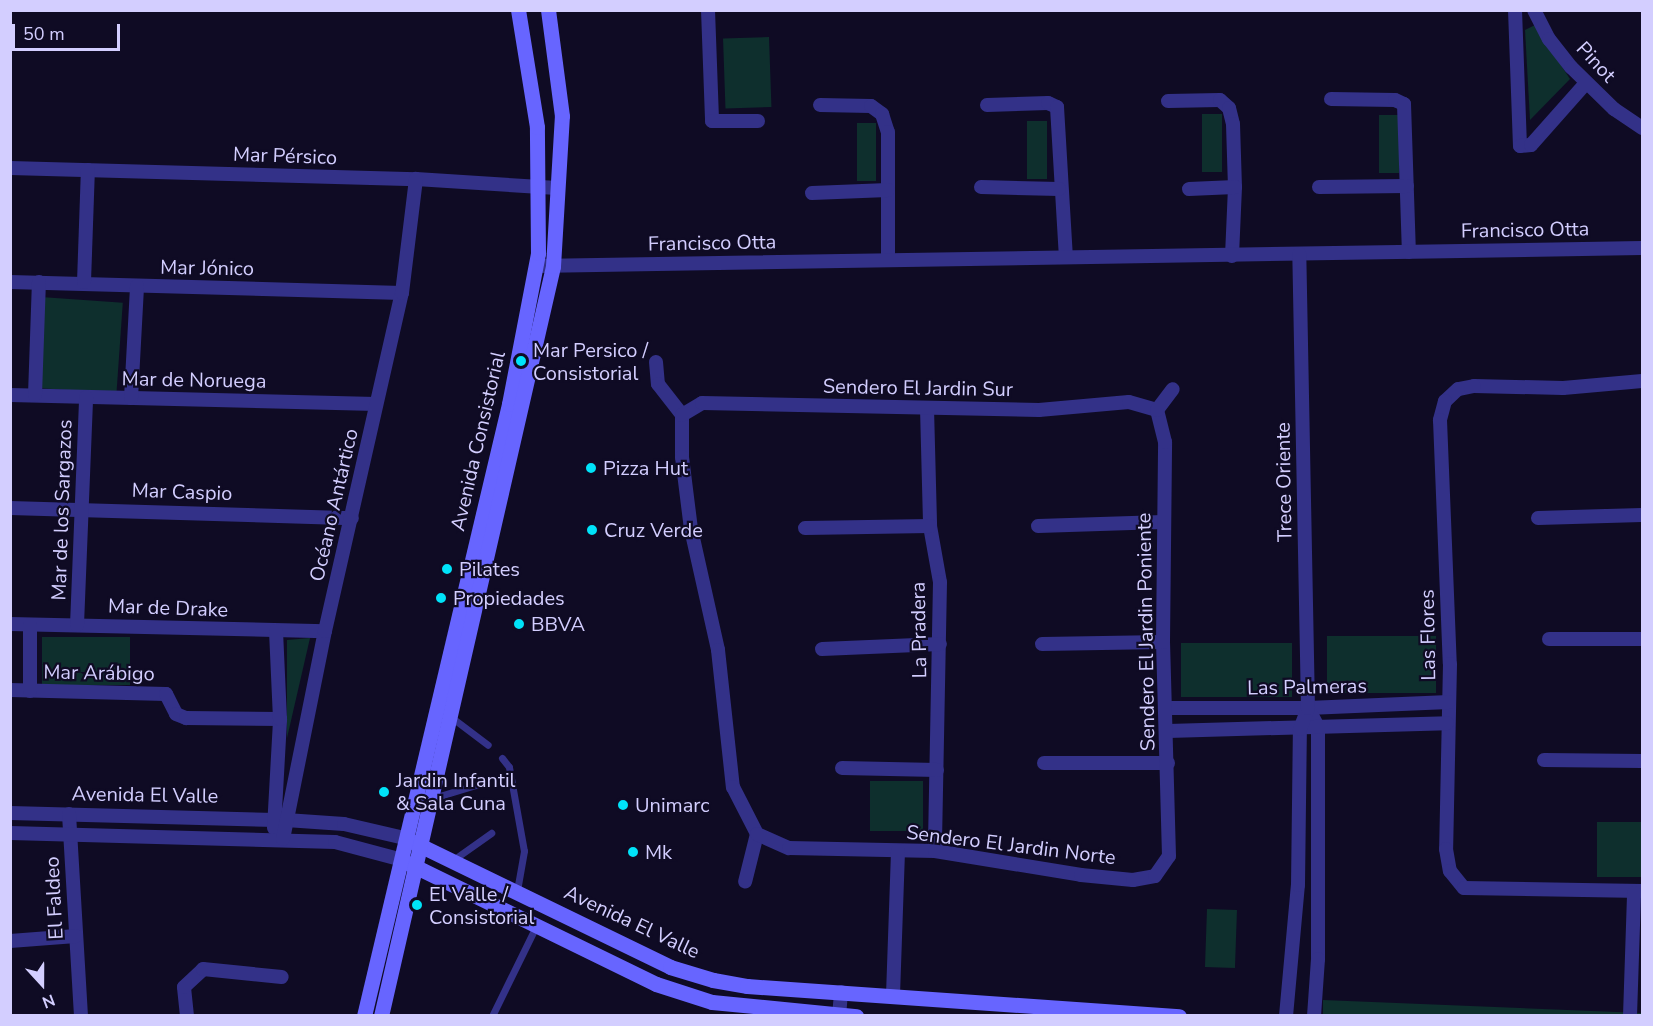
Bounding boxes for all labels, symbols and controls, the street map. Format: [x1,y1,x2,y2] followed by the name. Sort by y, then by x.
[15,12,123,50] scale bar
[23,22,65,46] text: 50 m
[1571,37,1621,87] street label: Pinot
[232,142,338,170] street label: Mar Pérsico
[1461,217,1589,243] street label: Francisco Otta
[648,230,776,256] street label: Francisco Otta
[160,255,254,281] street label: Mar Jónico
[533,338,648,385] place label: Mar Persico / Consistorial
[446,349,510,533] street label: Avenida Consistorial
[514,354,528,368] marker: Mar Persico / Consistorial
[121,367,267,393] street label: Mar de Noruega
[823,374,1013,402] street label: Sendero El Jardin Sur
[47,419,77,601] street label: Mar de los Sargazos
[1271,422,1297,542] street label: Trece Oriente
[305,426,363,584] street label: Océano Antártico
[603,456,688,480] place label: Pizza Hut
[584,461,598,475] marker: Pizza Hut
[131,478,233,506] street label: Mar Caspio
[1132,513,1160,751] street label: Sendero El Jardin Poniente
[604,518,703,542] place label: Cruz Verde
[585,523,599,537] marker: Cruz Verde
[459,557,520,581] place label: Pilates
[440,562,454,576] marker: Pilates
[906,581,932,679] street label: La Pradera
[453,586,565,610] place label: Propiedades
[1415,589,1441,681] street label: Las Flores
[434,591,448,605] marker: Propiedades
[107,594,229,622] street label: Mar de Drake
[531,612,585,636] place label: BBVA
[512,617,526,631] marker: BBVA
[43,660,155,686] street label: Mar Arábigo
[1247,674,1367,700] street label: Las Palmeras
[396,768,515,815] place label: Jardin Infantil & Sala Cuna
[72,782,218,808] street label: Avenida El Valle
[377,785,391,799] marker: Jardin Infantil & Sala Cuna
[635,793,710,817] place label: Unimarc
[616,798,630,812] marker: Unimarc
[905,820,1117,870] street label: Sendero El Jardin Norte
[645,840,672,864] place label: Mk
[626,845,640,859] marker: Mk
[40,856,68,940] street label: El Faldeo
[561,880,703,964] street label: Avenida El Valle
[429,882,534,929] place label: El Valle / Consistorial
[410,898,424,912] marker: El Valle / Consistorial
[12,954,72,1014] north arrow
[39,988,58,1013] text: N

